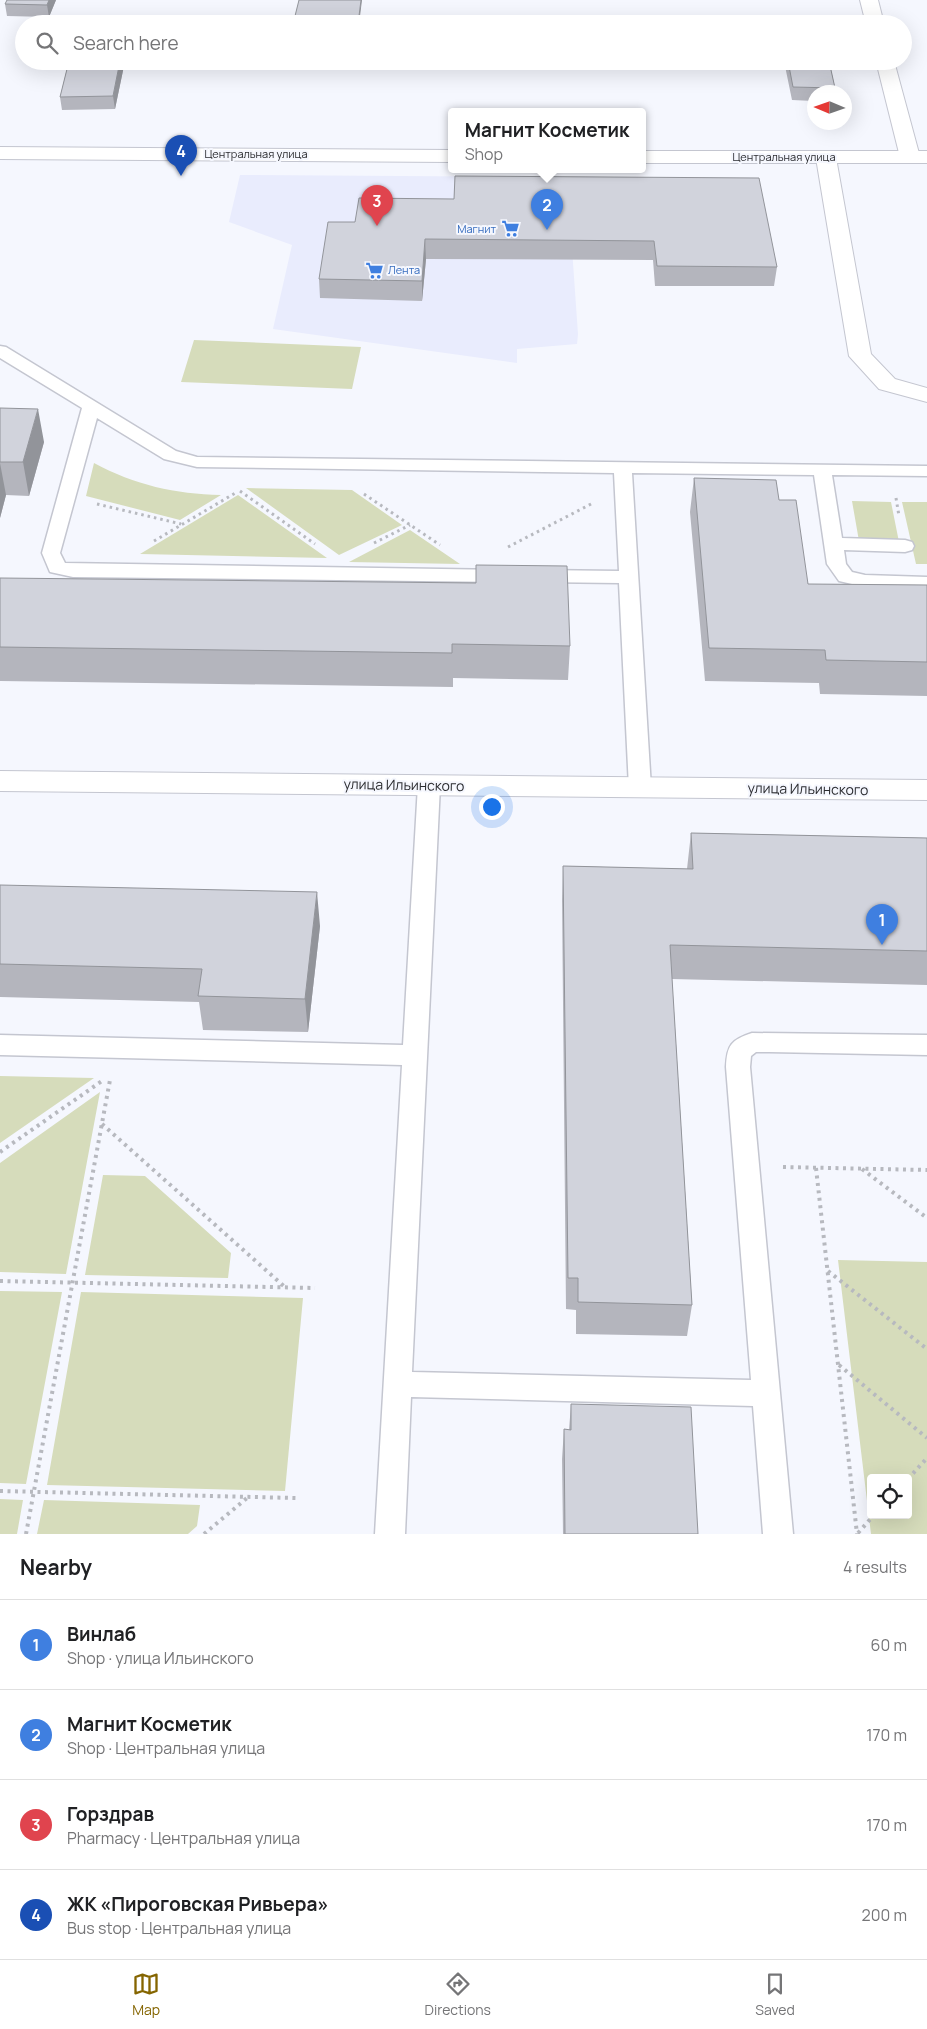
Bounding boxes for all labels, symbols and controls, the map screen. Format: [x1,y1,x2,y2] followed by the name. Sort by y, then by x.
[15,15,912,70] search box
[33,29,61,57] icon: search
[73,30,179,56] text: Search here
[807,85,852,130] north arrow
[448,108,646,173] popup
[465,117,629,143] text: Магнит Косметик
[165,135,197,176] pin: 4
[465,143,503,165] text: Shop
[204,146,308,161] street label: Центральная улица
[732,149,836,164] street label: Центральная улица
[361,185,393,226] pin: 3
[531,189,563,230] pin: 2
[500,219,520,239] supermarket icon: Магнит
[457,221,496,236] place label: Магнит
[364,260,384,280] supermarket icon: Лента
[388,262,420,277] place label: Лента
[343,774,465,795] street label: улица Ильинского
[747,778,869,799] street label: улица Ильинского
[479,794,505,820] your location
[866,904,898,945] pin: 1
[867,1474,912,1519] map controls
[867,1474,912,1519] button: locate
[20,1553,92,1581] text: Nearby
[843,1556,907,1578] text: 4 results
[67,1621,136,1647] text: Винлаб
[32,1634,40,1656] text: 1
[871,1634,907,1656] text: 60 m
[67,1647,254,1669] text: Shop · улица Ильинского
[67,1711,232,1737] text: Магнит Косметик
[31,1724,41,1746] text: 2
[866,1724,907,1746] text: 170 m
[67,1737,265,1759] text: Shop · Центральная улица
[67,1801,154,1827] text: Горздрав
[31,1814,41,1836] text: 3
[866,1814,907,1836] text: 170 m
[67,1827,300,1849] text: Pharmacy · Центральная улица
[67,1891,329,1917] text: ЖК «Пироговская Ривьера»
[31,1904,41,1926] text: 4
[862,1904,907,1926] text: 200 m
[67,1917,291,1939] text: Bus stop · Центральная улица
[132,1970,160,2019] tab: Map
[425,1970,491,2019] tab: Directions
[755,1970,795,2019] tab: Saved

